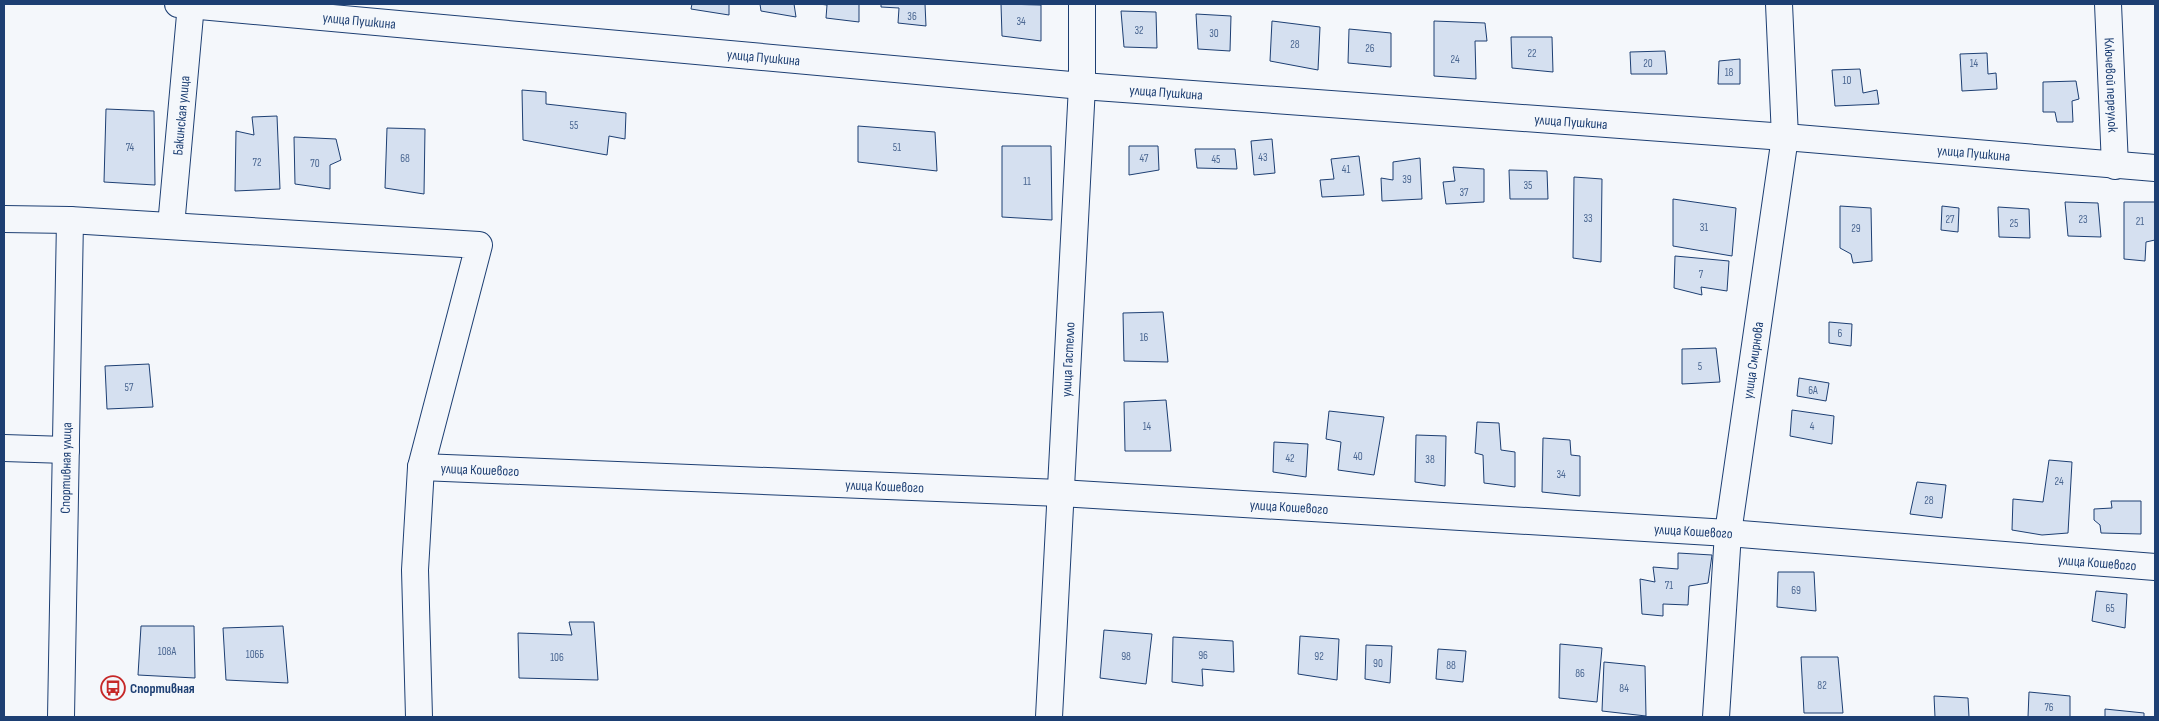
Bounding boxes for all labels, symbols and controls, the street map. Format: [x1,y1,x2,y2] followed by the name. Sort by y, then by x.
[322,9,397,33] street label: улица Пушкина
[907,10,917,23] house number: 36
[1016,15,1026,28] house number: 34
[1134,24,1144,37] house number: 32
[1209,27,1219,40] house number: 30
[2100,37,2122,133] street label: Ключевой переулок
[1290,38,1300,51] house number: 28
[1365,42,1375,55] house number: 26
[726,46,801,69] street label: улица Пушкина
[1527,47,1537,60] house number: 22
[1450,53,1460,66] house number: 24
[1643,57,1653,70] house number: 20
[1970,57,1979,70] house number: 14
[1725,66,1734,79] house number: 18
[1843,74,1851,87] house number: 10
[169,75,194,156] street label: Бакинская улица
[1129,81,1203,104] street label: улица Пушкина
[1534,111,1608,133] street label: улица Пушкина
[570,119,578,132] house number: 55
[126,141,135,154] house number: 74
[893,141,901,154] house number: 51
[1936,142,2011,165] street label: улица Пушкина
[1258,151,1268,164] house number: 43
[400,152,410,165] house number: 68
[1140,152,1149,165] house number: 47
[1211,153,1221,166] house number: 45
[253,156,262,169] house number: 72
[310,157,320,170] house number: 70
[1342,163,1350,176] house number: 41
[1402,173,1412,186] house number: 39
[1023,175,1031,188] house number: 11
[1523,179,1533,192] house number: 35
[1459,186,1469,199] house number: 37
[1583,212,1593,225] house number: 33
[1946,213,1955,226] house number: 27
[2078,213,2088,226] house number: 23
[2136,215,2144,228] house number: 21
[2010,217,2018,230] house number: 25
[1700,221,1708,234] house number: 31
[1851,222,1861,235] house number: 29
[1699,268,1704,281] house number: 7
[1058,321,1079,398] street label: улица Гастелло
[1739,321,1767,400] street label: улица Смирнова
[1838,327,1843,340] house number: 6
[1140,331,1149,344] house number: 16
[1698,360,1702,373] house number: 5
[125,381,134,394] house number: 57
[1808,384,1818,397] house number: 6А
[1143,420,1152,433] house number: 14
[1810,420,1815,433] house number: 4
[57,422,75,514] street label: Спортивная улица
[1353,450,1363,463] house number: 40
[1285,452,1295,465] house number: 42
[1425,453,1435,466] house number: 38
[440,460,520,480] street label: улица Кошевого
[1556,468,1566,481] house number: 34
[2054,475,2064,488] house number: 24
[845,476,924,496] street label: улица Кошевого
[1924,494,1934,507] house number: 28
[1249,496,1329,518] street label: улица Кошевого
[1654,521,1733,542] street label: улица Кошевого
[2057,551,2137,575] street label: улица Кошевого
[1665,579,1673,592] house number: 71
[1791,584,1801,597] house number: 69
[2105,602,2115,615] house number: 65
[158,645,176,658] house number: 108А
[246,648,264,661] house number: 106Б
[1198,649,1208,662] house number: 96
[1121,650,1131,663] house number: 98
[1314,650,1324,663] house number: 92
[550,651,564,664] house number: 106
[1373,657,1383,670] house number: 90
[1446,659,1456,672] house number: 88
[1575,667,1585,680] house number: 86
[100,675,126,701] bus stop icon: Спортивная
[1817,679,1827,692] house number: 82
[130,680,195,697] place label: Спортивная
[1619,682,1629,695] house number: 84
[2044,701,2054,714] house number: 76

